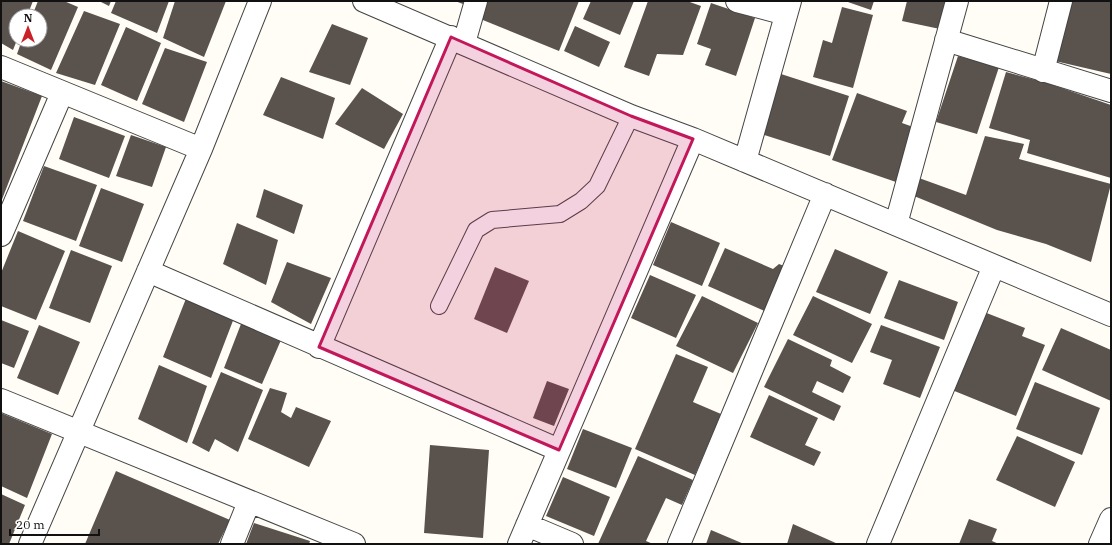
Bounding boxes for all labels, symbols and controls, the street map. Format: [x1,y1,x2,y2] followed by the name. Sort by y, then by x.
[8,8,48,48] north arrow
[24,11,33,25] text: N
[10,511,99,537] scale bar
[16,517,45,532] text: 20 m

